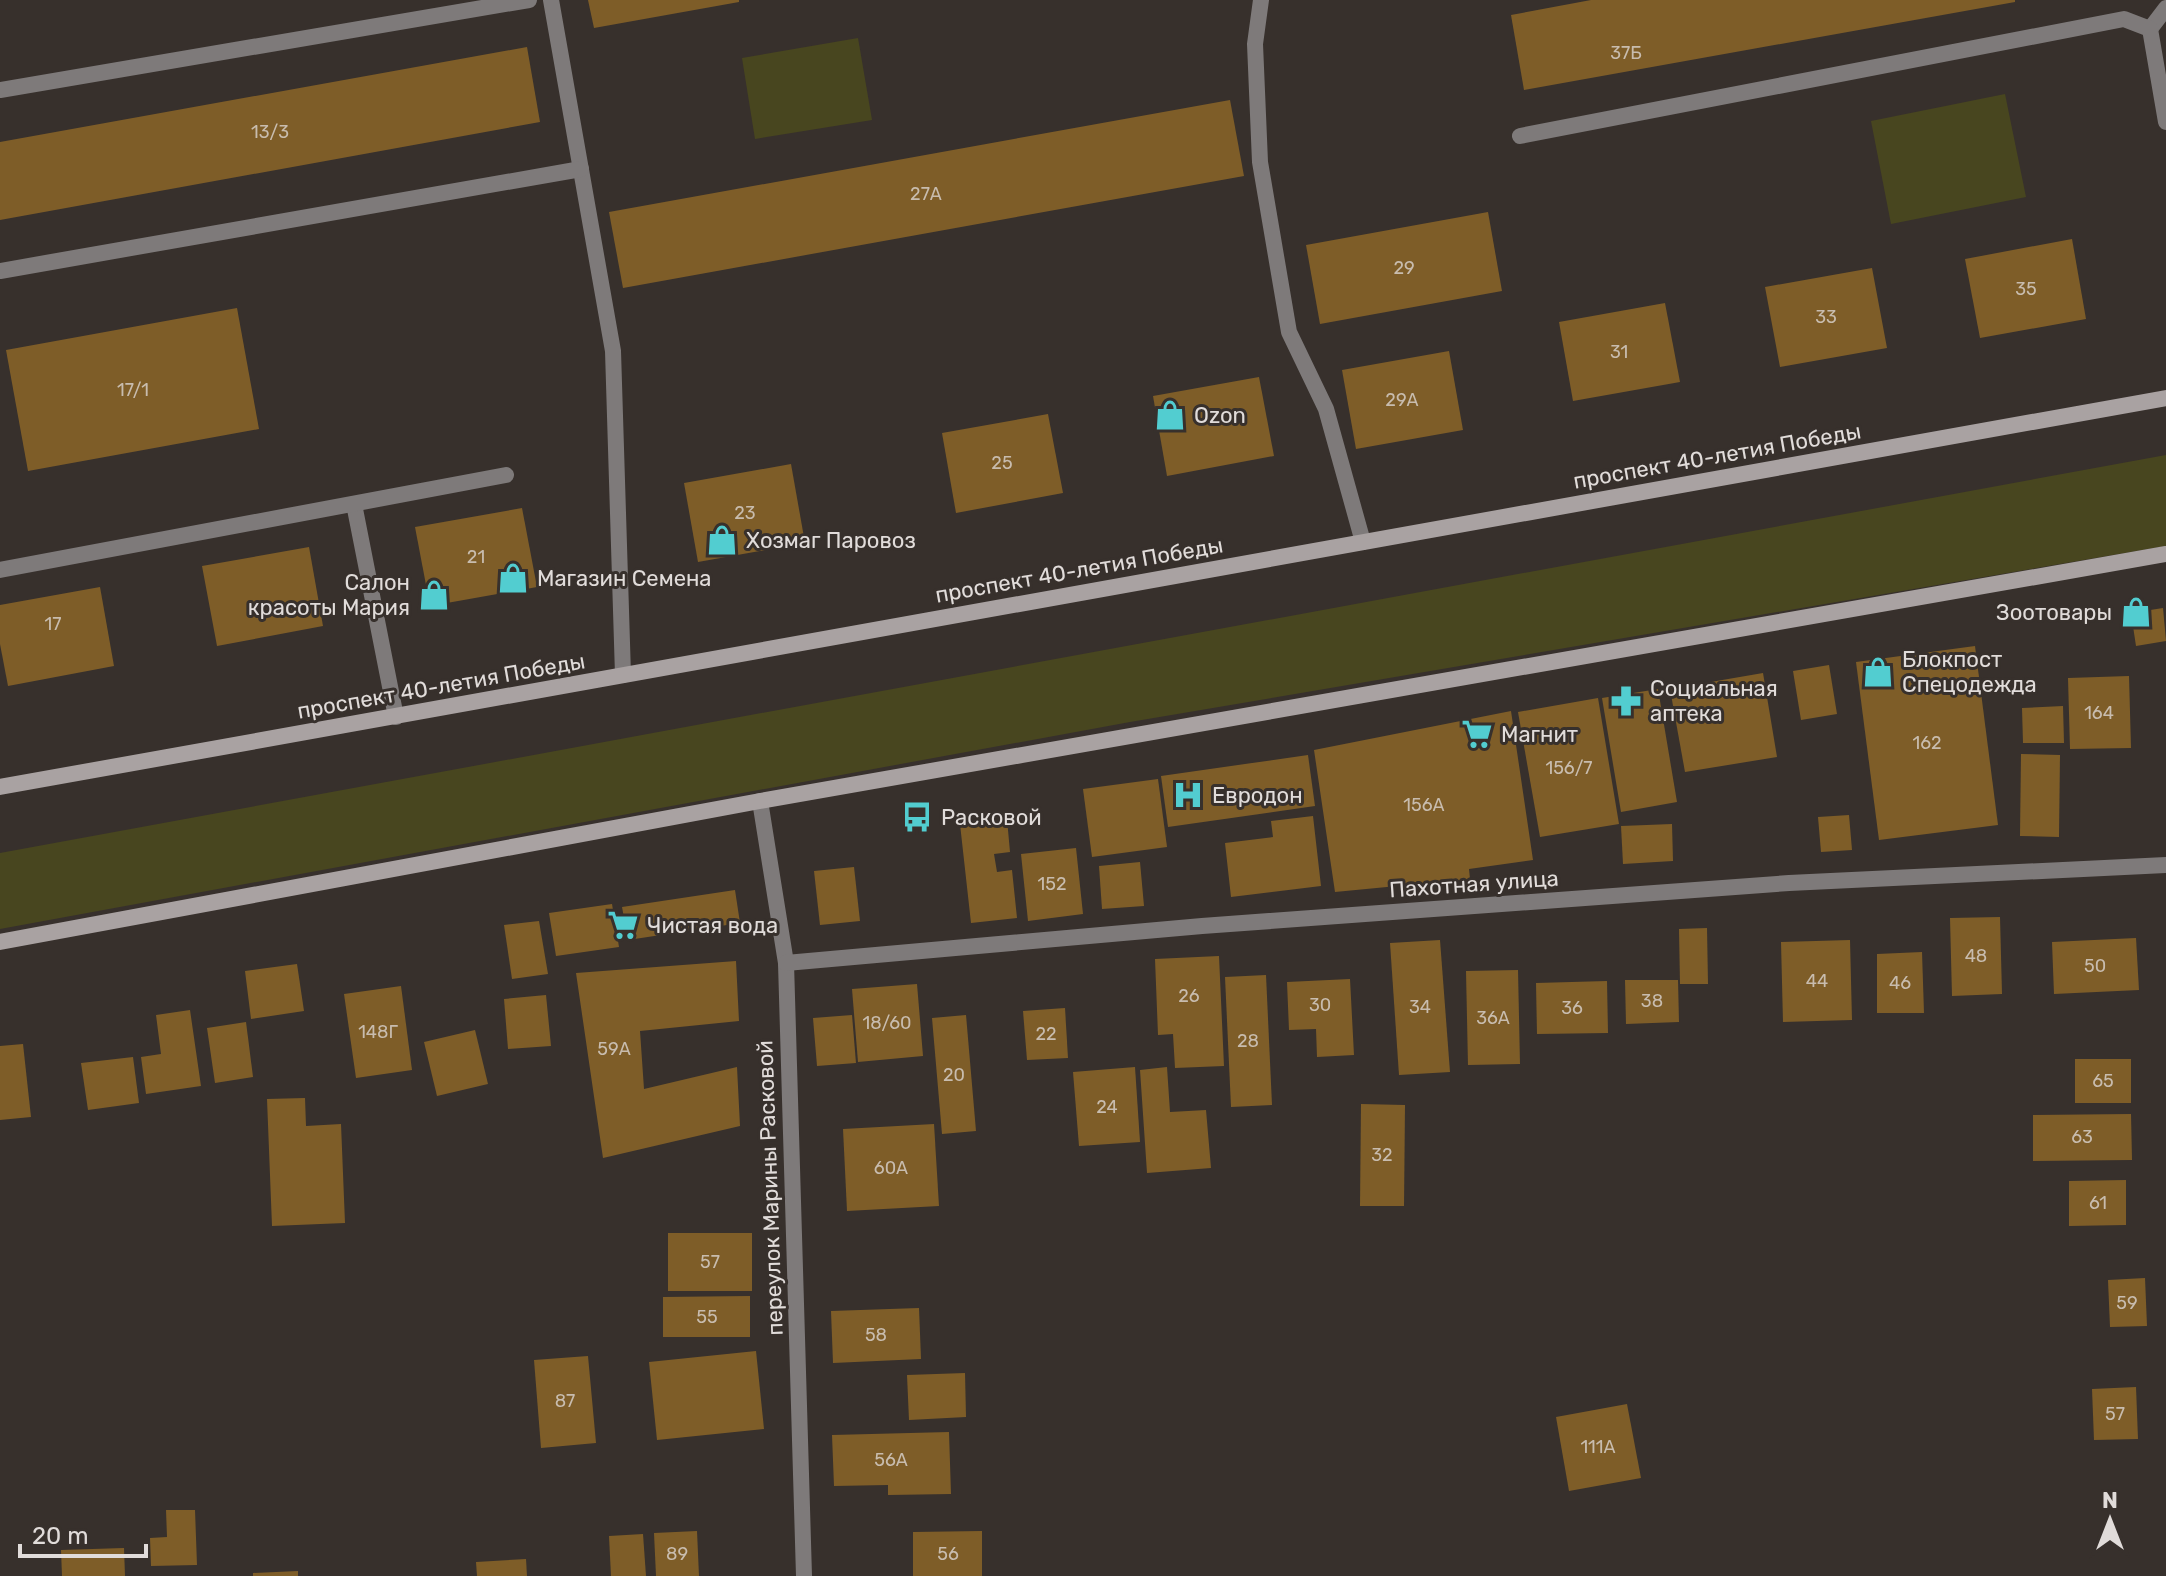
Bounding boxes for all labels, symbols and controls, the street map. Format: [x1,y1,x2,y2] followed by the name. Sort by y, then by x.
[1610,42,1642,64] house number: 37Б
[251,121,289,143] house number: 13/3
[910,183,942,205] house number: 27А
[1393,257,1415,279] house number: 29
[2015,278,2037,300] house number: 35
[1815,306,1837,328] house number: 33
[1610,341,1628,363] house number: 31
[117,379,149,401] house number: 17/1
[1385,389,1419,411] house number: 29А
[1153,398,1187,432] shop icon: Ozon
[1194,402,1246,429] place label: Ozon
[1571,417,1863,495] street label: проспект 40-летия Победы
[991,452,1013,474] house number: 25
[734,502,756,524] house number: 23
[705,523,739,557] shop icon: Хозмаг Паровоз
[746,527,916,554] place label: Хозмаг Паровоз
[933,531,1225,609] street label: проспект 40-летия Победы
[467,546,485,568] house number: 21
[496,561,530,595] shop icon: Магазин Семена
[537,565,712,592] place label: Магазин Семена
[248,569,410,621] place label: Салон красоты Мария
[417,578,451,612] shop icon: Салон красоты Мария
[2119,595,2153,629] shop icon: Зоотовары
[1996,599,2112,626] place label: Зоотовары
[45,613,61,635] house number: 17
[1902,646,2037,698] place label: Блокпост Спецодежда
[295,647,587,725] street label: проспект 40-летия Победы
[1861,655,1895,689] shop icon: Блокпост Спецодежда
[1650,675,1778,727] place label: Социальная аптека
[1609,684,1643,718] pharmacy icon: Социальная аптека
[2084,702,2114,724] house number: 164
[1460,717,1494,751] supermarket icon: Магнит
[1501,721,1578,748] place label: Магнит
[1912,732,1942,754] house number: 162
[1545,757,1593,779] house number: 156/7
[1171,778,1205,812] hospital icon: Евродон
[1212,782,1303,809] place label: Евродон
[1403,794,1445,816] house number: 156А
[900,800,934,834] bus stop icon: Расковой
[941,804,1042,831] place label: Расковой
[1388,865,1560,903] street label: Пахотная улица
[1038,873,1066,895] house number: 152
[606,908,640,942] supermarket icon: Чистая вода
[647,912,778,939] place label: Чистая вода
[1965,945,1987,967] house number: 48
[2084,955,2106,977] house number: 50
[1806,970,1828,992] house number: 44
[1889,972,1911,994] house number: 46
[1178,985,1200,1007] house number: 26
[1641,990,1663,1012] house number: 38
[1309,994,1331,1016] house number: 30
[1409,996,1431,1018] house number: 34
[1561,997,1583,1019] house number: 36
[1476,1007,1510,1029] house number: 36А
[862,1012,912,1034] house number: 18/60
[358,1021,398,1043] house number: 148Г
[1035,1023,1057,1045] house number: 22
[1237,1030,1259,1052] house number: 28
[597,1038,631,1060] house number: 59А
[751,1040,789,1336] street label: переулок Марины Расковой
[943,1064,965,1086] house number: 20
[2092,1070,2114,1092] house number: 65
[1096,1096,1118,1118] house number: 24
[2071,1126,2093,1148] house number: 63
[1371,1144,1393,1166] house number: 32
[874,1157,908,1179] house number: 60А
[2089,1192,2107,1214] house number: 61
[700,1251,720,1273] house number: 57
[2116,1292,2138,1314] house number: 59
[696,1306,718,1328] house number: 55
[865,1324,887,1346] house number: 58
[555,1390,575,1412] house number: 87
[2105,1403,2125,1425] house number: 57
[1580,1436,1616,1458] house number: 111А
[874,1449,908,1471] house number: 56А
[2070,1480,2150,1560] north arrow
[2102,1487,2118,1514] text: N
[20,1508,146,1558] scale bar
[32,1522,89,1550] text: 20 m
[666,1543,688,1565] house number: 89
[937,1543,959,1565] house number: 56

